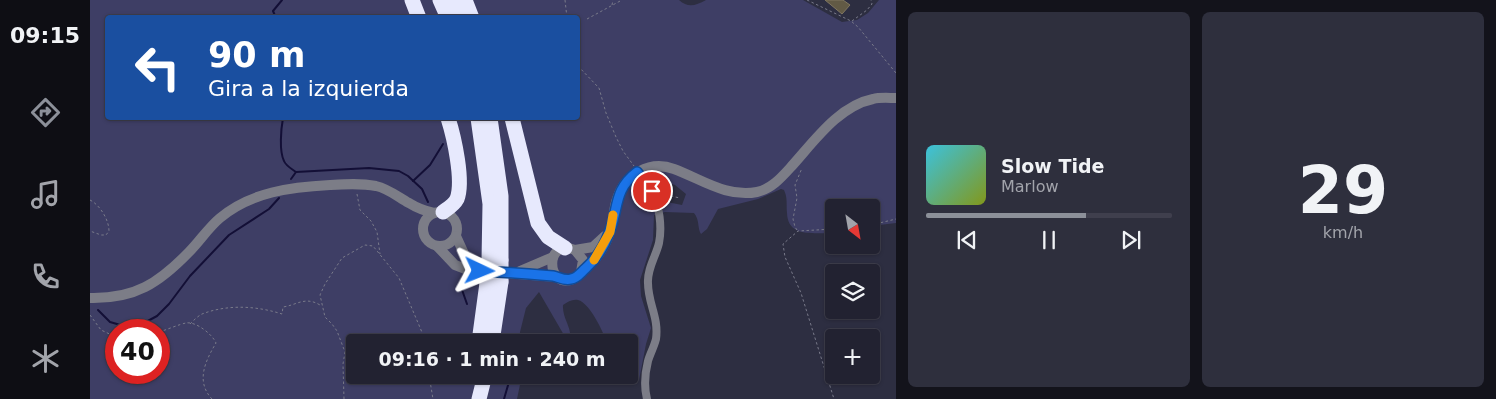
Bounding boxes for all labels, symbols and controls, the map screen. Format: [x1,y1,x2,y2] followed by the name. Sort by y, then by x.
[10,23,80,48] text: 09:15
[125,35,190,100] icon: left
[208,35,305,75] text: 90 m
[208,76,409,101] text: Gira a la izquierda
[28,95,63,130] icon: directions
[1298,153,1388,228] text: 29
[1001,155,1104,177] text: Slow Tide
[631,170,673,212] pin
[28,177,63,212] icon: music
[638,177,666,205] icon: arrive
[1001,177,1059,196] text: Marlow
[825,199,880,254] north arrow
[825,199,880,384] map controls
[1323,223,1363,242] text: km/h
[953,226,981,254] icon: previous
[1035,226,1063,254] icon: pause
[1117,226,1145,254] icon: next
[453,244,505,296] position arrow
[28,259,63,294] icon: phone
[825,264,880,319] button: layers
[105,319,170,384] speed limit sign: 40
[825,329,880,384] button: +
[28,341,63,376] icon: climate
[378,348,606,370] text: 09:16 · 1 min · 240 m

